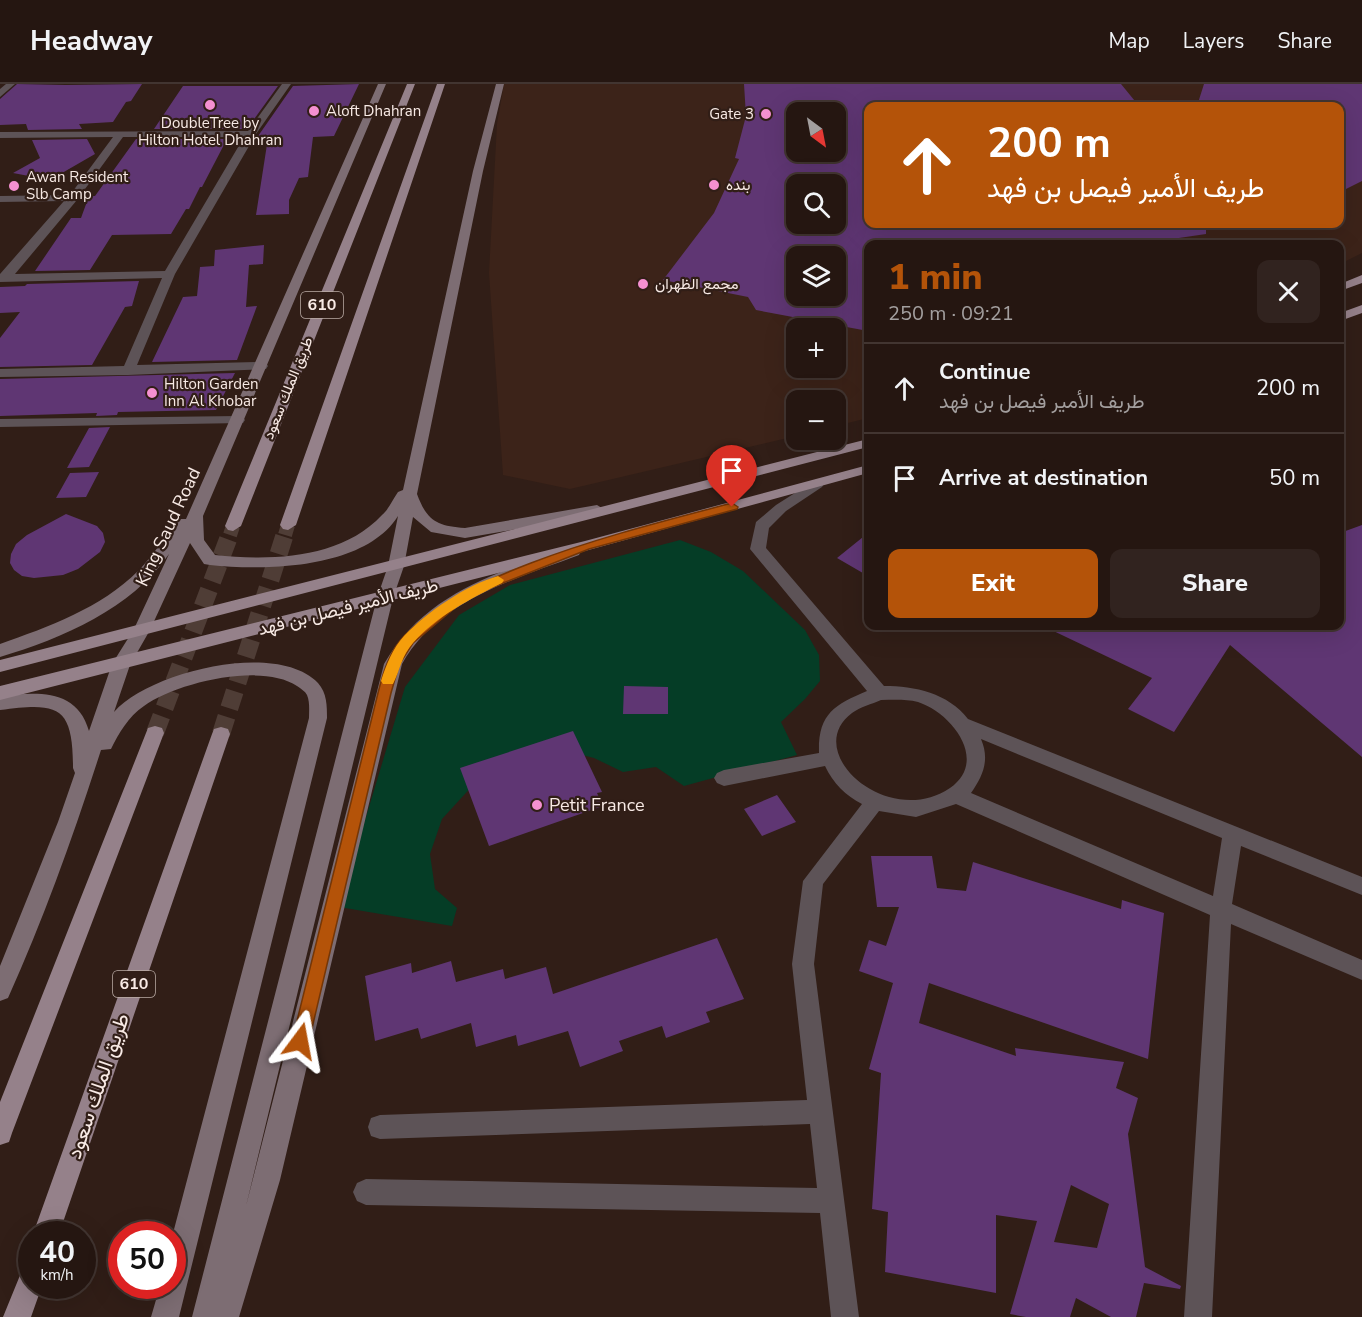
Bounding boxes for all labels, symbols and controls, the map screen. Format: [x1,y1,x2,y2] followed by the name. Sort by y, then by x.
[30,22,152,60] text: Headway
[1108,27,1150,55] text: Map
[1183,27,1244,55] text: Layers
[1277,27,1332,55] text: Share
[203,98,217,112] marker: DoubleTree by Hilton Hotel Dhahran
[326,101,421,121] place label: Aloft Dhahran
[786,102,846,162] north arrow
[786,102,846,450] map controls
[307,104,321,118] marker: Aloft Dhahran
[709,104,754,124] place label: Gate 3
[759,107,773,121] marker: Gate 3
[138,113,282,150] place label: DoubleTree by Hilton Hotel Dhahran
[987,115,1111,172] text: 200 m
[888,126,966,204] icon: ahead
[26,167,129,204] place label: Awan Resident Slb Camp
[987,170,1264,207] text: طريف الأمير فيصل بن فهد
[786,174,846,234] button: search
[726,175,750,195] place label: بنده
[707,178,721,192] marker: بنده
[7,179,21,193] marker: Awan Resident Slb Camp
[786,246,846,306] button: layers
[888,253,983,302] text: 1 min
[1257,260,1320,323] button: close
[655,274,738,295] place label: مجمع الظهران
[636,277,650,291] marker: مجمع الظهران
[301,292,343,318] road number: 610
[888,300,1014,327] text: 250 m · 09:21
[786,318,846,378] button: +
[258,334,318,442] street label: طريق الملك سعود
[939,357,1030,387] text: Continue
[888,372,921,405] icon: ahead
[1256,373,1320,403] text: 200 m
[164,374,258,411] place label: Hilton Garden Inn Al Khobar
[145,386,159,400] marker: Hilton Garden Inn Al Khobar
[939,388,1145,415] text: طريف الأمير فيصل بن فهد
[786,390,846,450] button: −
[706,445,757,507] pin
[715,454,748,487] icon: arrive
[888,462,921,495] icon: arrive
[939,463,1148,493] text: Arrive at destination
[1269,463,1320,493] text: 50 m
[130,464,206,590] street label: King Saud Road
[888,549,1098,618] button: Exit
[1110,549,1320,618] button: Share
[255,573,441,641] street label: طريف الأمير فيصل بن فهد
[549,793,645,817] place label: Petit France
[530,798,544,812] marker: Petit France
[113,971,155,997] road number: 610
[268,1009,332,1073] position arrow
[60,1010,136,1162] street label: طريق الملك سعود
[108,1221,186,1299] speed limit sign: 50
[39,1232,75,1273] text: 40
[40,1265,74,1285] text: km/h

